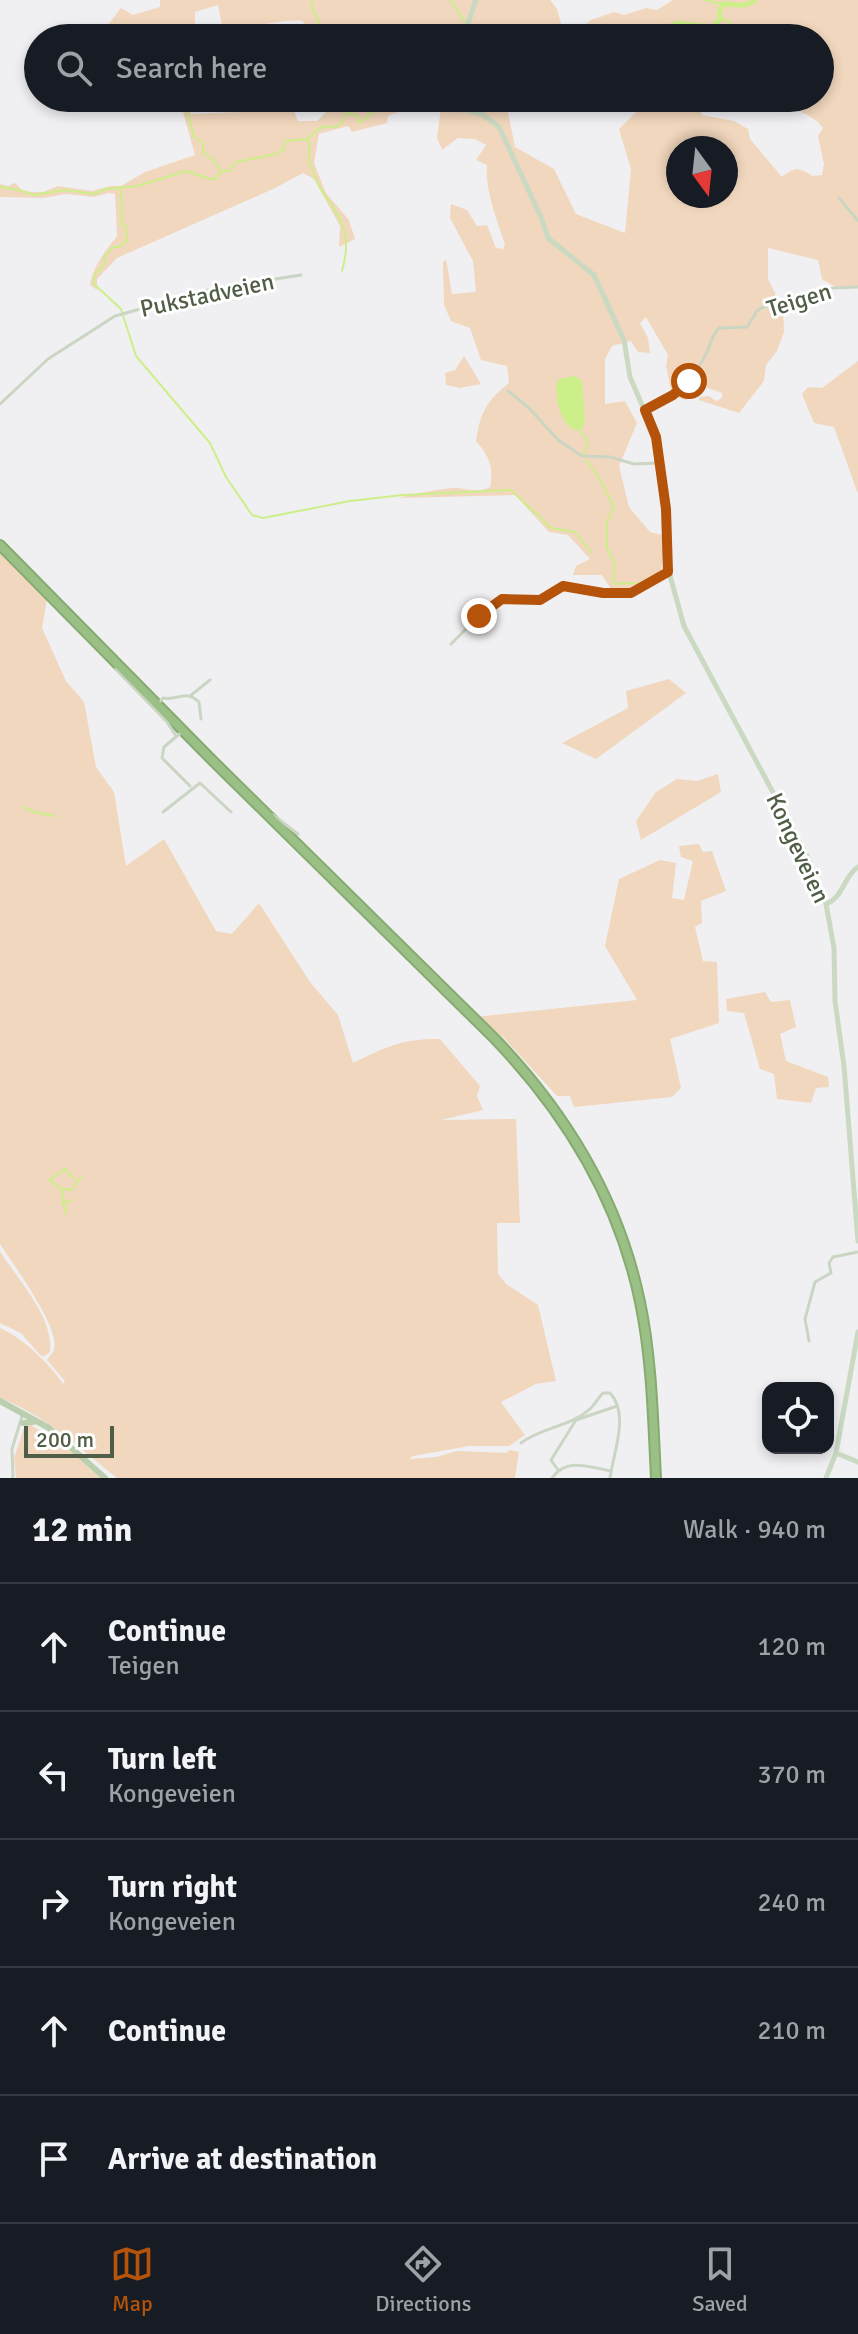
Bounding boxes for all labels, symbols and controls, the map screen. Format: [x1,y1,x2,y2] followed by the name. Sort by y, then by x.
[24,24,834,112] search box
[52,46,96,90] icon: search
[116,50,267,87] text: Search here
[666,136,738,208] north arrow
[137,266,277,324] street label: Pukstadveien
[763,276,835,324] street label: Teigen
[671,363,707,399] route start
[461,598,497,634] route end
[759,788,837,908] street label: Kongeveien
[762,1382,834,1454] map controls
[762,1382,834,1454] button: locate
[24,1422,114,1458] scale bar
[36,1426,94,1453] text: 200 m
[32,1509,132,1551] text: 12 min
[683,1514,826,1546] text: Walk · 940 m
[108,1613,226,1650] text: Continue
[32,1625,76,1669] icon: ahead
[757,1631,826,1663] text: 120 m
[108,1650,180,1682] text: Teigen
[108,1741,217,1778] text: Turn left
[32,1753,76,1797] icon: left
[757,1759,826,1791] text: 370 m
[108,1778,236,1810] text: Kongeveien
[108,1869,237,1906] text: Turn right
[32,1881,76,1925] icon: right
[757,1887,826,1919] text: 240 m
[108,1906,236,1938] text: Kongeveien
[32,2009,76,2053] icon: ahead
[108,2013,226,2050] text: Continue
[757,2015,826,2047] text: 210 m
[32,2137,76,2181] icon: arrive
[108,2141,377,2178] text: Arrive at destination
[110,2242,154,2317] tab: Map
[375,2242,471,2317] tab: Directions
[692,2242,748,2317] tab: Saved

